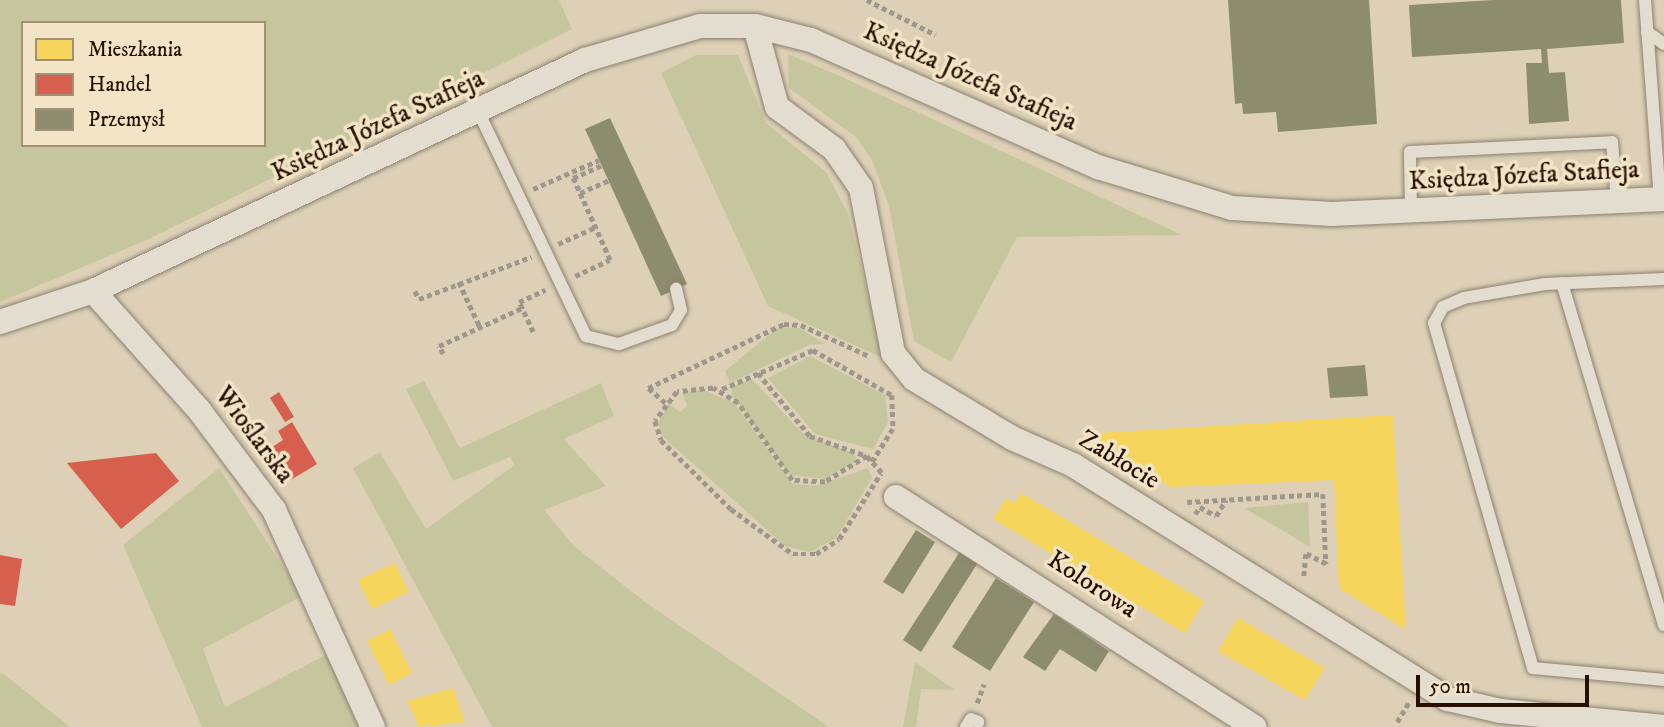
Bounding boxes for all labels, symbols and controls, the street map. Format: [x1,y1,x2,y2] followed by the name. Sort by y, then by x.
[858,16,1082,138] street label: Księdza Józefa Stafieja
[21,21,266,147] legend
[88,37,182,63] text: Mieszkania
[267,63,489,189] street label: Księdza Józefa Stafieja
[88,72,151,98] text: Handel
[88,107,165,133] text: Przemysł
[1408,154,1640,198] street label: Księdza Józefa Stafieja
[208,381,300,489] street label: Wioślarska
[1073,424,1165,496] street label: Zabłocie
[1041,544,1143,626] street label: Kolorowa
[1419,660,1592,704] scale bar
[1429,674,1471,700] text: 50 m

